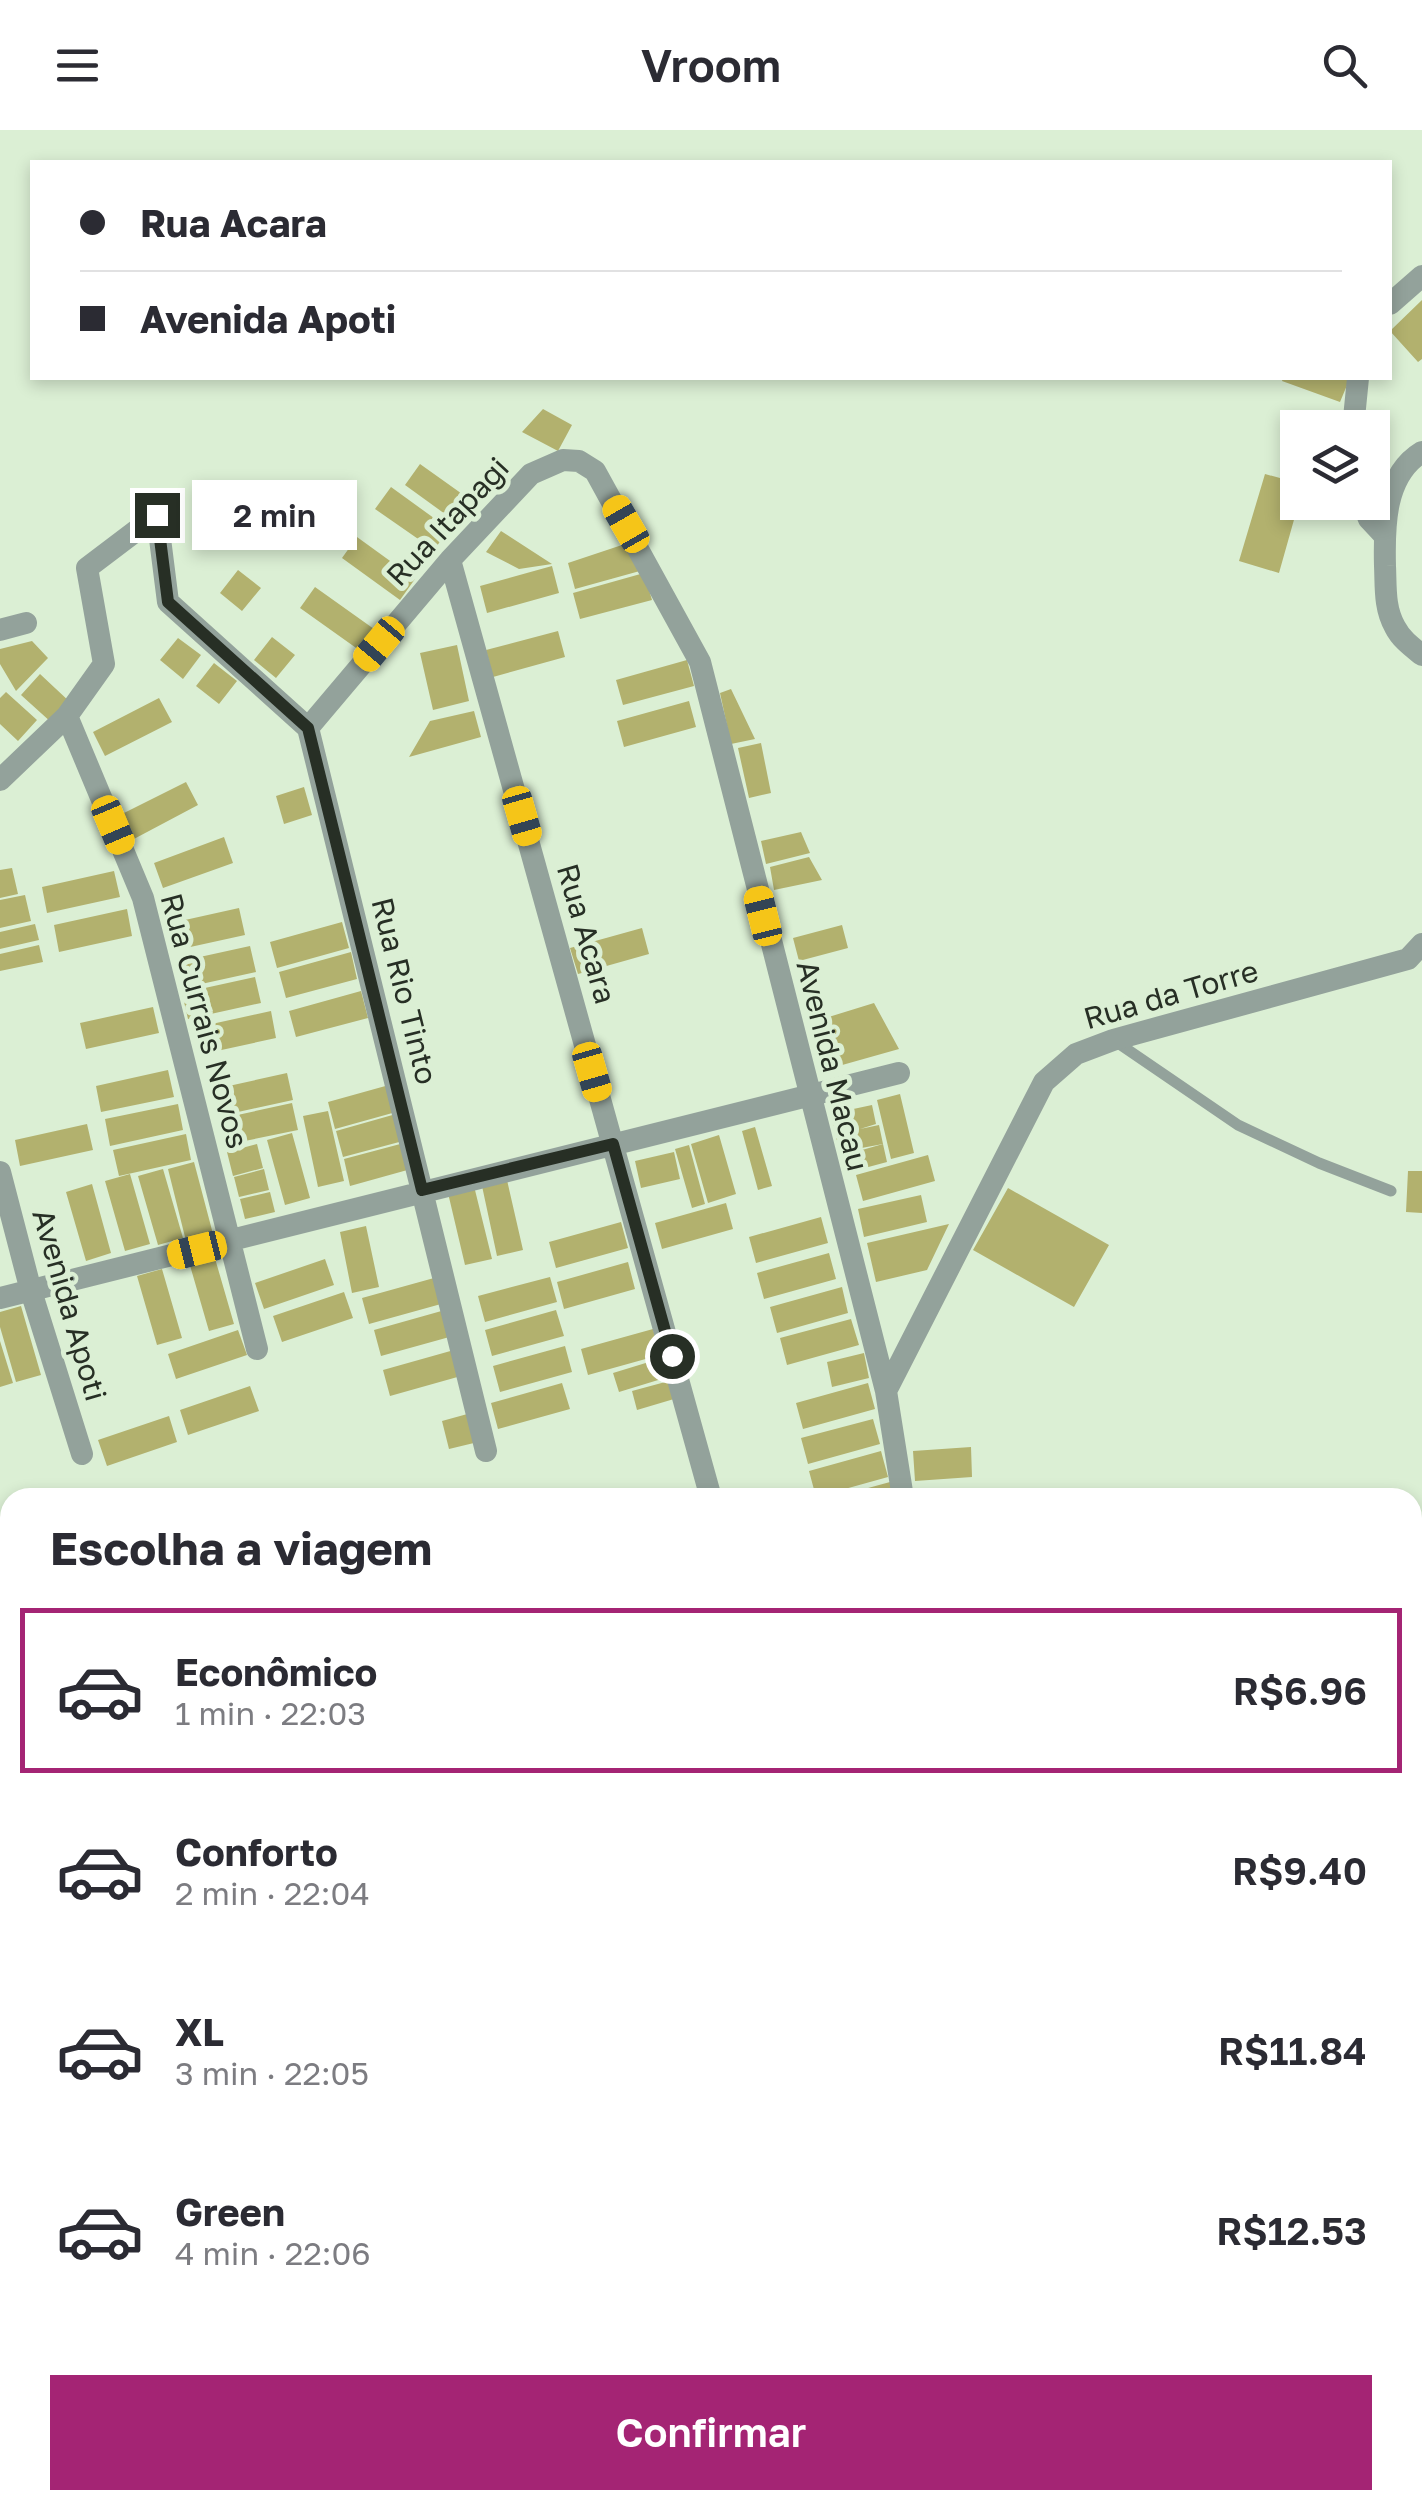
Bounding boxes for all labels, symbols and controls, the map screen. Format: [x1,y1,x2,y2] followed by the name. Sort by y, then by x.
[50,38,105,93] icon: menu
[641,38,781,92] text: Vroom
[1317,38,1372,93] icon: search
[140,200,327,245] text: Rua Acara
[140,296,396,341] text: Avenida Apoti
[1280,410,1390,520] map controls
[1280,410,1390,520] button: layers
[379,450,516,593] street label: Rua Itapagi
[192,480,357,550] callout: 2 min
[598,491,654,557] car
[135,493,180,538] route end
[233,496,316,534] text: 2 min
[348,611,410,677] car
[499,783,545,849] car
[87,792,139,858] car
[550,860,624,1008] street label: Rua Acara
[741,883,785,949] car
[154,889,256,1152] street label: Rua Currais Novos
[364,894,446,1088] street label: Rua Rio Tinto
[1079,952,1262,1036] street label: Rua da Torre
[789,957,877,1175] street label: Avenida Macau
[569,1039,615,1105] car
[25,1205,115,1405] street label: Avenida Apoti
[164,1228,230,1272] car
[650,1334,695,1379] route start
[50,1521,432,1575] text: Escolha a viagem
[55,1646,145,1736] icon: car
[175,1649,377,1694] text: Econômico
[1233,1668,1367,1713] text: R$6.96
[175,1694,366,1732] text: 1 min · 22:03
[55,1826,145,1916] icon: car
[175,1829,338,1874] text: Conforto
[1232,1848,1367,1893] text: R$9.40
[175,1874,370,1912] text: 2 min · 22:04
[55,2006,145,2096] icon: car
[175,2009,224,2054] text: XL
[1218,2028,1367,2073] text: R$11.84
[175,2054,369,2092] text: 3 min · 22:05
[55,2186,145,2276] icon: car
[175,2189,285,2234] text: Green
[1216,2208,1367,2253] text: R$12.53
[175,2234,371,2272] text: 4 min · 22:06
[50,2375,1372,2490] button: Confirmar

